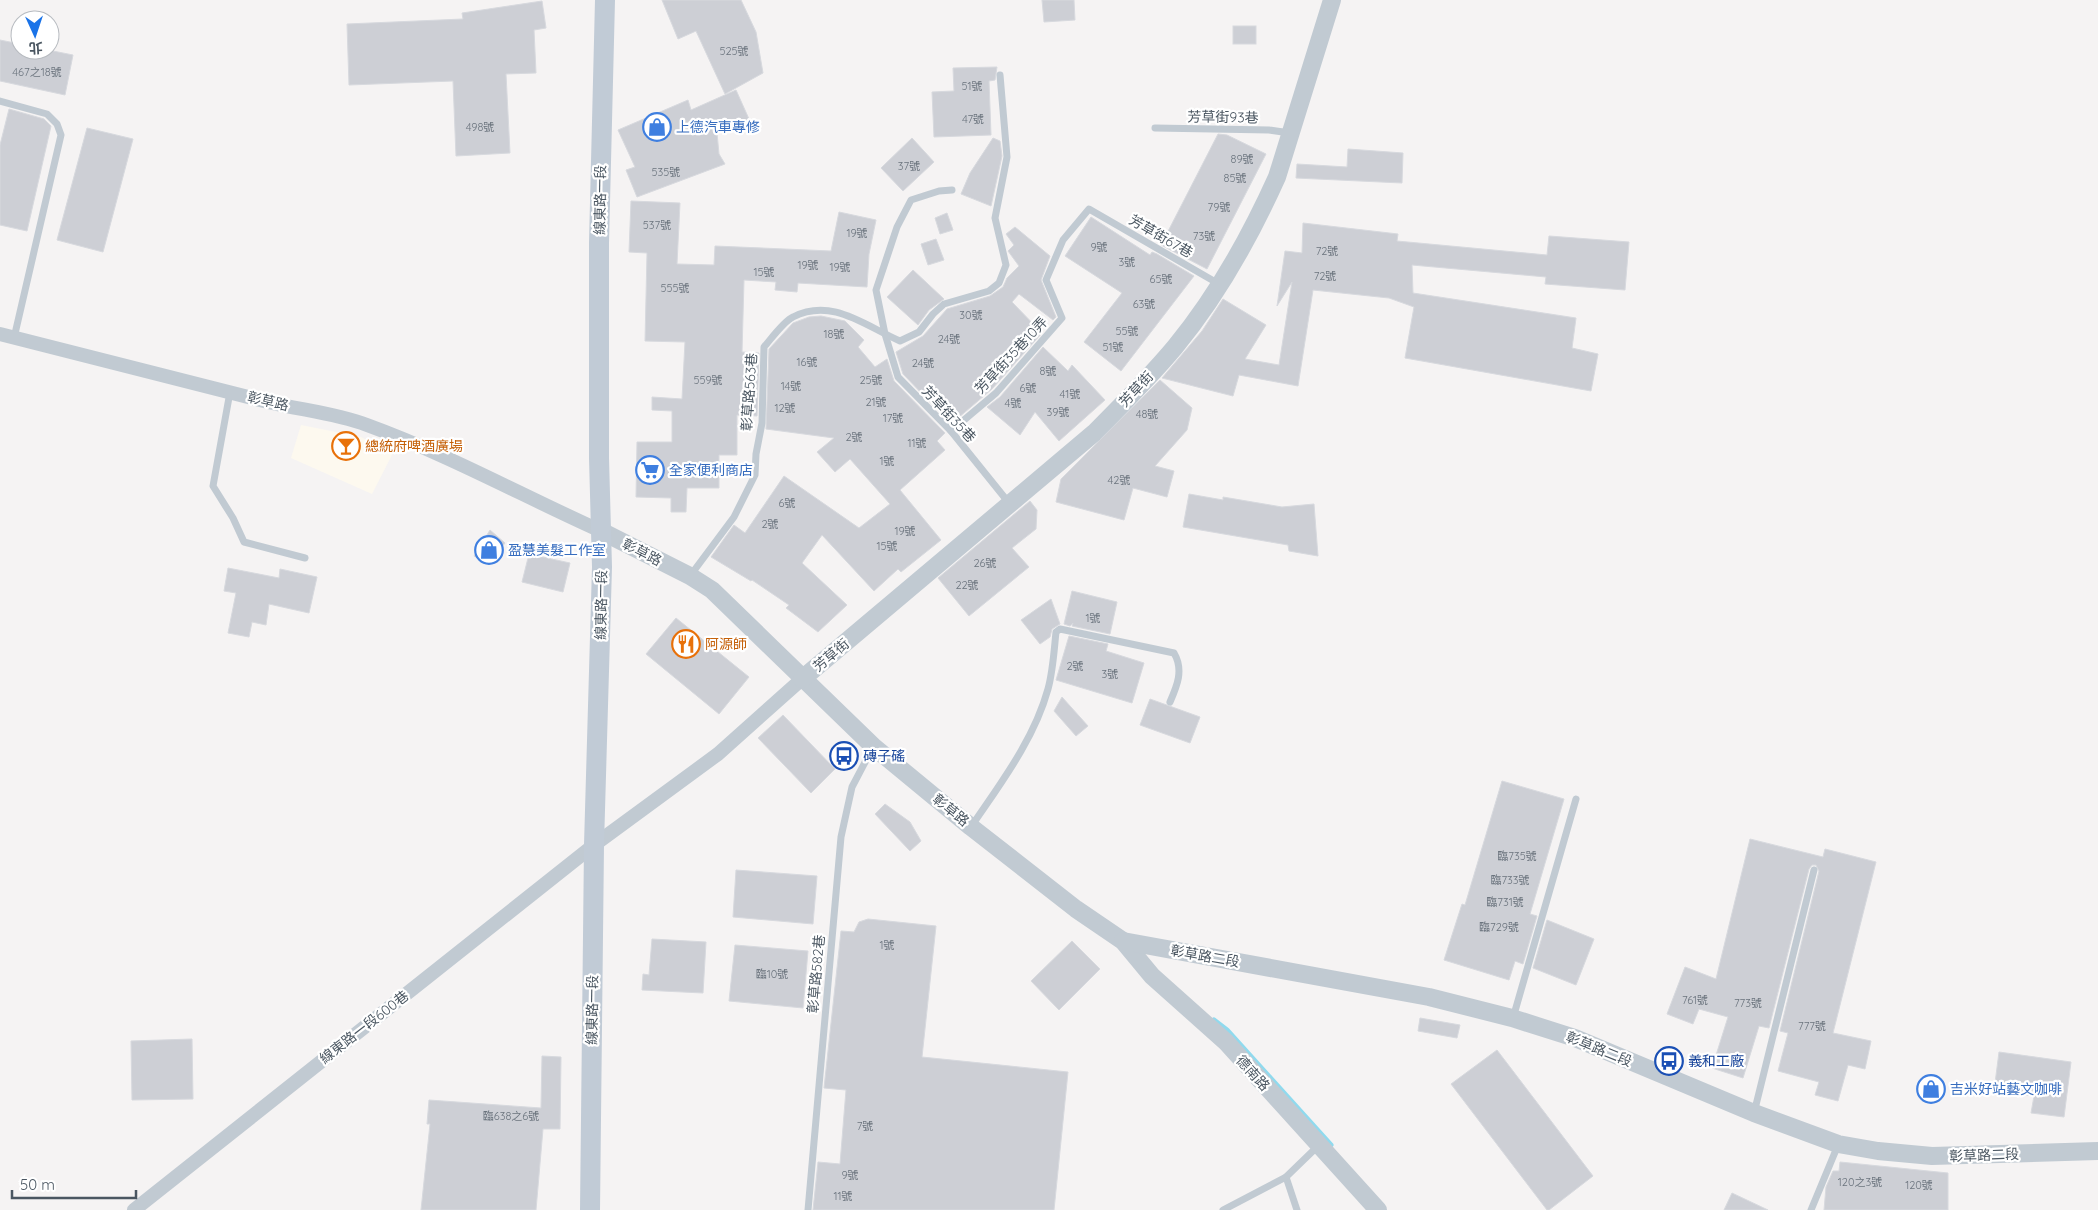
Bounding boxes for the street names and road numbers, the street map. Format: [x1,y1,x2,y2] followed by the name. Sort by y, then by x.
[1187,107,1259,127] street label: 芳草街93巷
[590,165,610,235] street label: 線東路一段
[1126,211,1196,261] street label: 芳草街67巷
[971,313,1051,397] street label: 芳草街35巷10弄
[737,352,761,432] street label: 彰草路563巷
[1115,368,1157,410] street label: 芳草街
[918,382,980,446] street label: 芳草街35巷
[246,388,290,414] street label: 彰草路
[619,534,665,570] street label: 彰草路
[591,570,611,640] street label: 線東路一段
[809,635,853,675] street label: 芳草街
[929,790,973,830] street label: 彰草路
[804,934,828,1014] street label: 彰草路582巷
[1169,941,1241,971] street label: 彰草路二段
[582,975,602,1045] street label: 線東路一段
[316,987,412,1067] street label: 線東路一段600巷
[1563,1028,1635,1070] street label: 彰草路二段
[1232,1051,1274,1095] street label: 德南路
[1949,1145,2019,1165] street label: 彰草路二段

